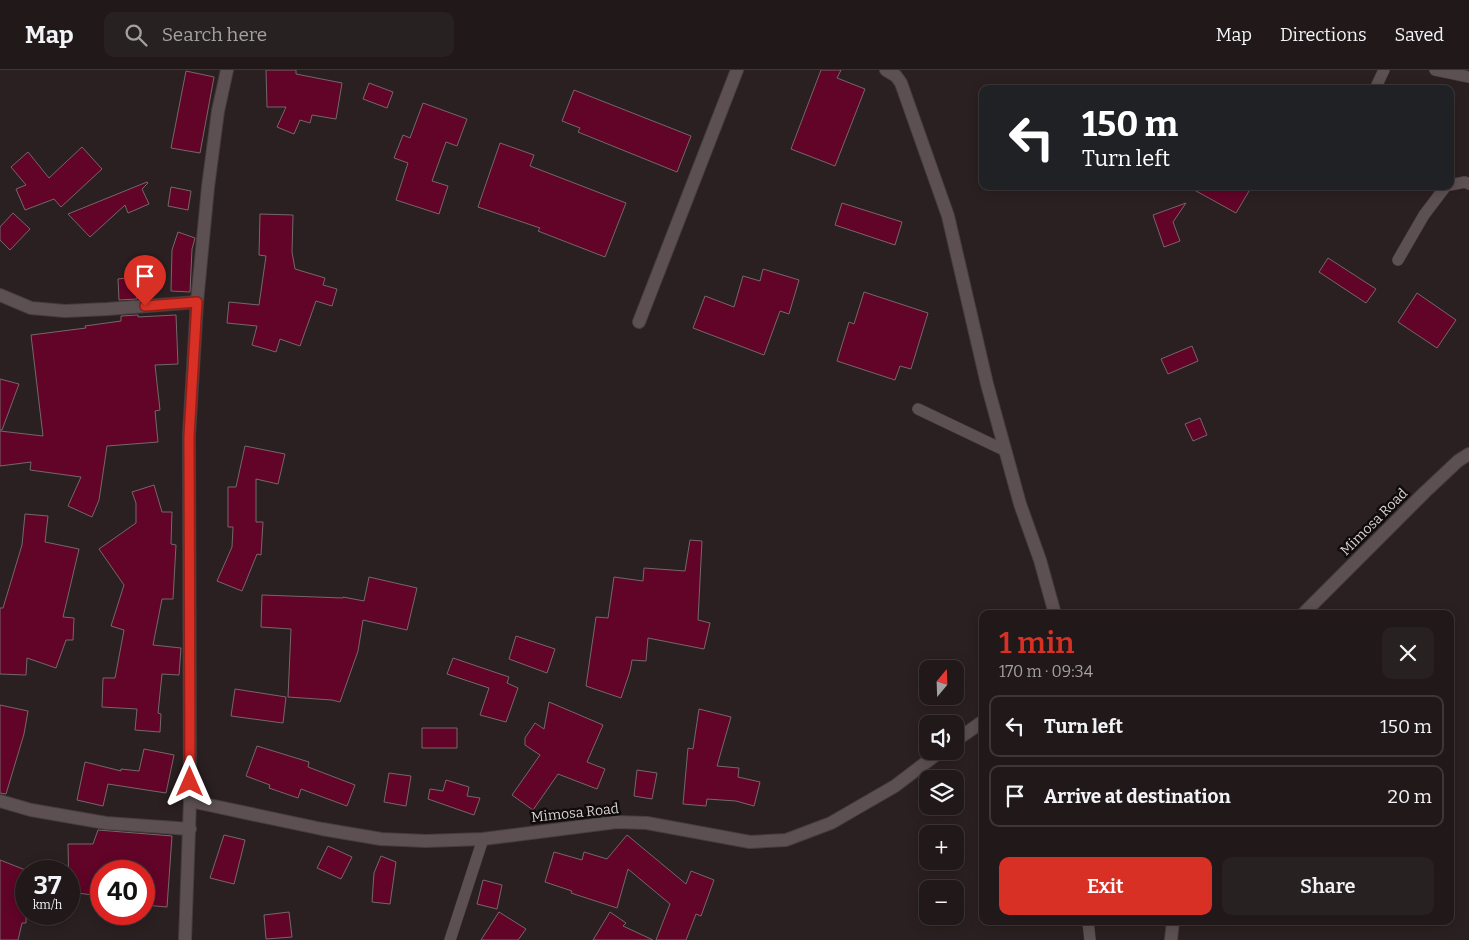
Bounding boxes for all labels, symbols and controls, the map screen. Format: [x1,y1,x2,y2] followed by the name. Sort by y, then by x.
[104,12,454,57] search box
[25,21,74,49] text: Map
[122,21,150,49] icon: search
[162,23,267,46] text: Search here
[1216,24,1252,46] text: Map
[1280,24,1367,46] text: Directions
[1395,24,1444,46] text: Saved
[1082,103,1178,145] text: 150 m
[999,105,1064,170] icon: left
[1082,145,1170,172] text: Turn left
[124,255,166,306] pin
[131,262,159,290] icon: arrive
[1337,485,1411,559] street label: Mimosa Road
[999,625,1074,661] text: 1 min
[1382,627,1434,679] button: close
[919,660,964,705] north arrow
[919,660,964,925] map controls
[999,662,1093,681] text: 170 m · 09:34
[1001,712,1029,740] icon: left
[919,715,964,760] button: sound
[1044,715,1123,738] text: Turn left
[1380,715,1432,738] text: 150 m
[163,755,215,807] position arrow
[919,770,964,815] button: layers
[1001,782,1029,810] icon: arrive
[1044,785,1231,808] text: Arrive at destination
[1388,785,1432,808] text: 20 m
[530,800,620,826] street label: Mimosa Road
[919,825,964,870] button: +
[999,857,1212,915] button: Exit
[1222,857,1434,915] button: Share
[90,860,155,925] speed limit sign: 40
[34,871,61,901] text: 37
[919,880,964,925] button: −
[33,898,62,912] text: km/h

